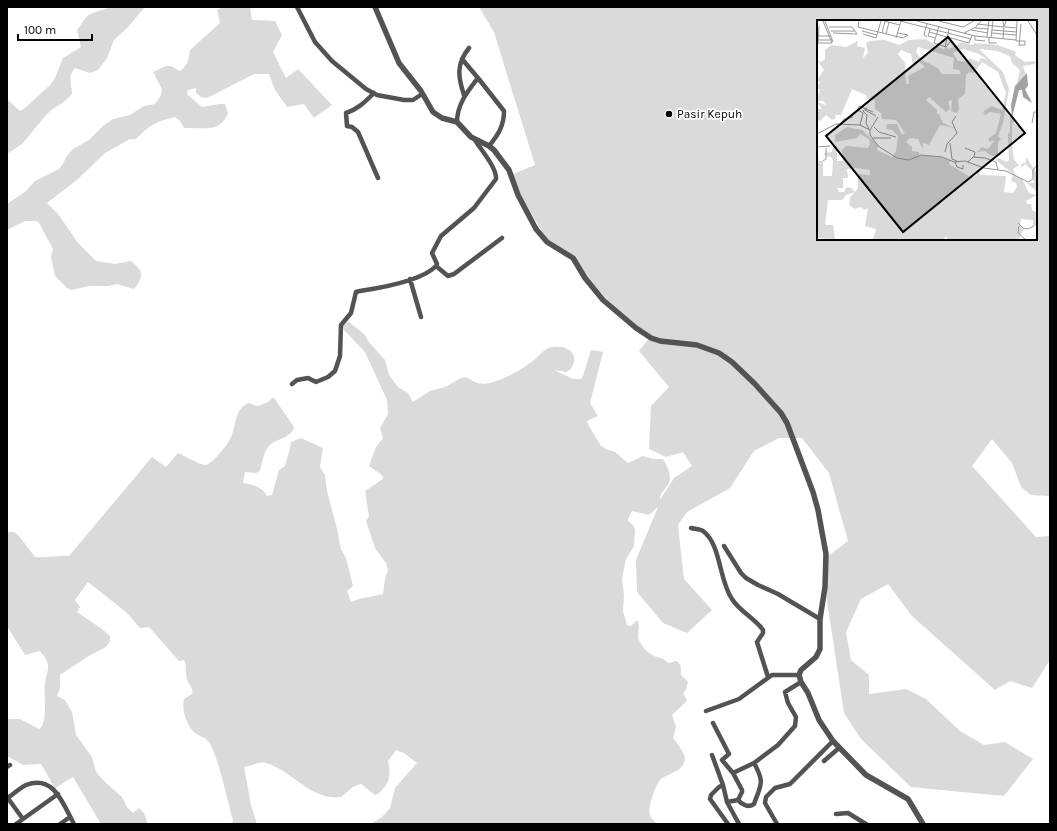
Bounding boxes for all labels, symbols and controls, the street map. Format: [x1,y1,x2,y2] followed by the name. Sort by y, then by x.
[18,16,92,42] scale bar
[817,20,1037,240] inset map
[24,23,56,37] text: 100 m
[677,107,742,121] place label: Pasir Kepuh
[664,109,674,119] marker: Pasir Kepuh

